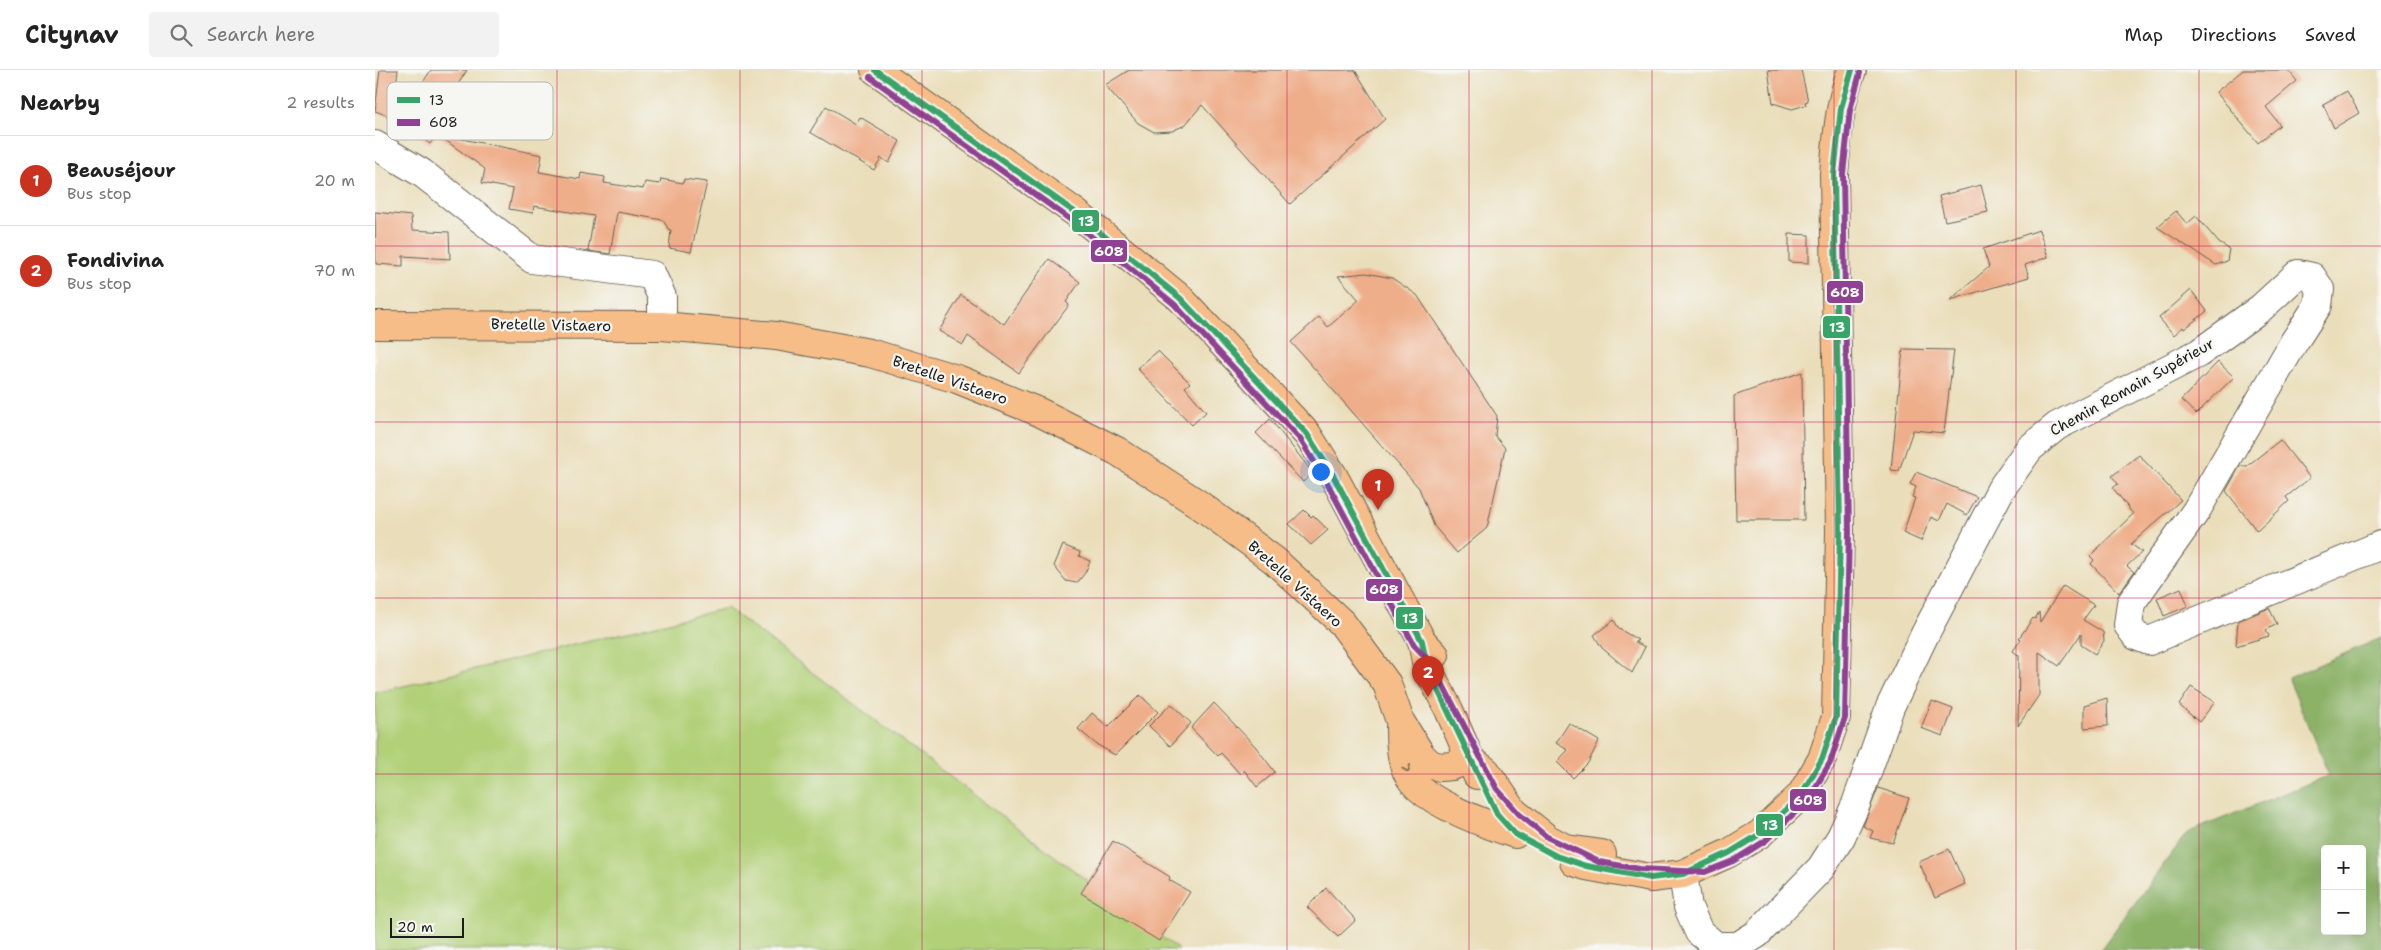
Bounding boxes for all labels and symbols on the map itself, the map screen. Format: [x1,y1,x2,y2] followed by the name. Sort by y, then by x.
[387,82,553,140] legend
[429,91,444,109] text: 13
[429,113,458,131] text: 608
[1071,209,1100,233] line badge: 13
[1078,212,1094,230] text: 13
[1090,239,1128,263] line badge: 608
[1094,242,1124,260] text: 608
[1826,280,1864,304] line badge: 608
[1830,283,1860,301] text: 608
[491,314,611,336] street label: Bretelle Vistaero
[1822,315,1851,339] line badge: 13
[1829,318,1845,336] text: 13
[2046,333,2218,441] street label: Chemin Romain Supérieur
[890,351,1010,409] street label: Bretelle Vistaero
[1308,459,1334,485] your location
[1362,469,1394,510] pin: 1
[1244,536,1346,632] street label: Bretelle Vistaero
[1365,578,1403,602] line badge: 608
[1369,580,1399,598] text: 608
[1395,606,1424,630] line badge: 13
[1402,609,1418,627] text: 13
[1412,656,1444,697] pin: 2
[1400,764,1411,773] one-way arrow
[1789,788,1827,812] line badge: 608
[1793,791,1823,809] text: 608
[1755,813,1784,837] line badge: 13
[1762,816,1778,834] text: 13
[390,915,464,938] scale bar

